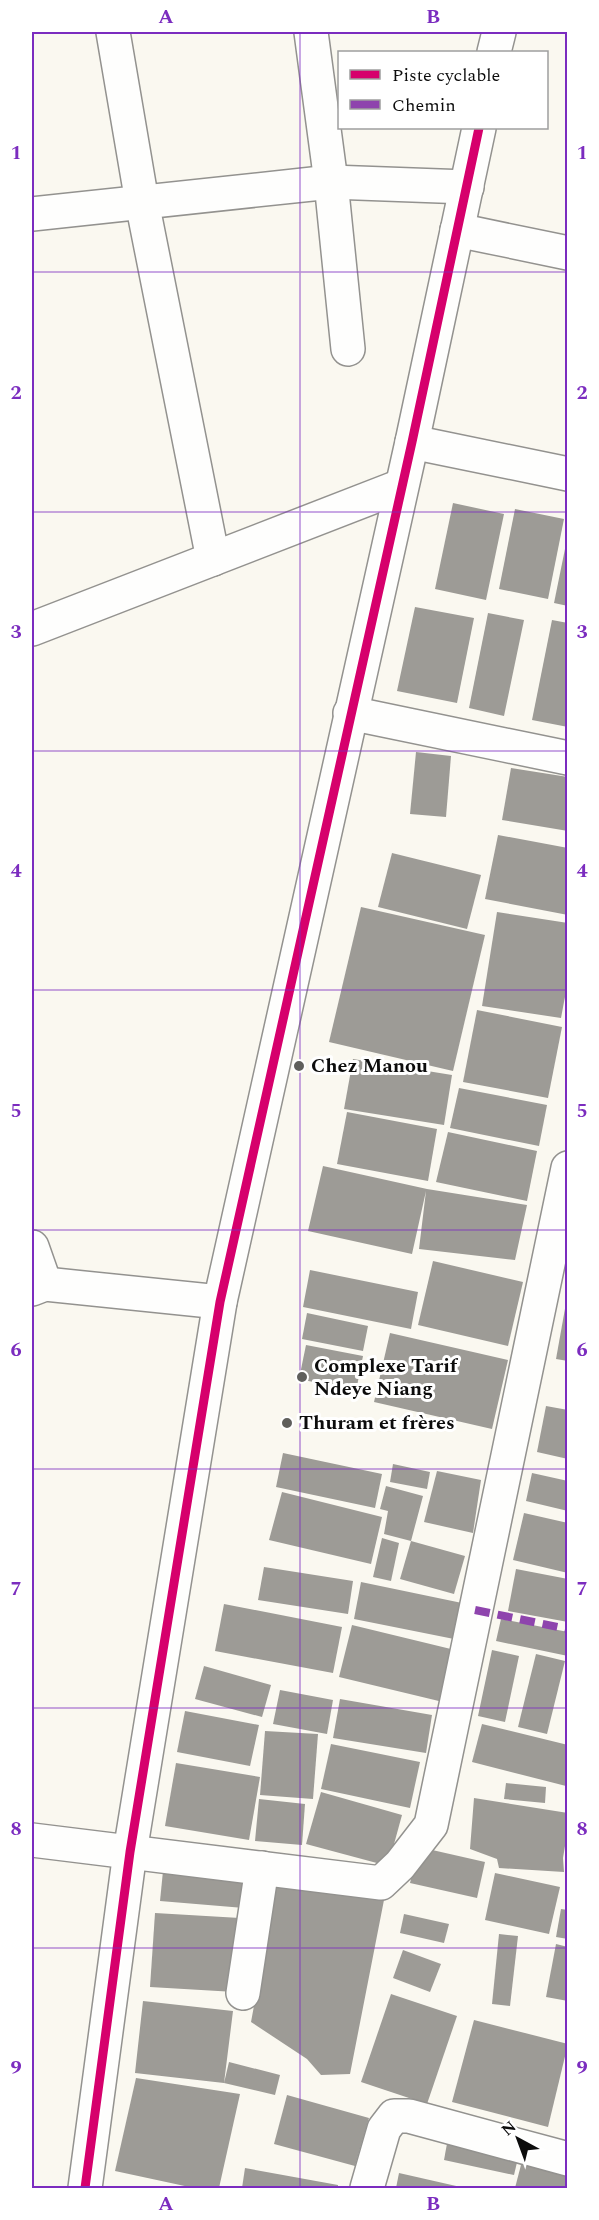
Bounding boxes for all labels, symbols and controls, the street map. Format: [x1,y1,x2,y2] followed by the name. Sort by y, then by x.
[158,2,174,32] text: A
[426,2,440,32] text: B
[338,51,548,129] legend
[392,62,500,89] text: Piste cyclable
[392,92,456,119] text: Chemin
[10,138,22,168] text: 1
[576,138,588,168] text: 1
[10,378,22,408] text: 2
[576,378,588,408] text: 2
[10,617,22,647] text: 3
[576,617,588,647] text: 3
[10,856,22,886] text: 4
[576,856,588,886] text: 4
[311,1051,428,1081] place label: Chez Manou
[292,1059,306,1073] marker: Chez Manou
[10,1096,22,1126] text: 5
[576,1096,588,1126] text: 5
[10,1335,22,1365] text: 6
[576,1335,588,1365] text: 6
[314,1351,459,1404] place label: Complexe Tarif Ndeye Niang
[295,1370,309,1384] marker: Complexe Tarif Ndeye Niang
[299,1408,455,1438] place label: Thuram et frères
[280,1416,294,1430] marker: Thuram et frères
[10,1574,22,1604] text: 7
[576,1574,588,1604] text: 7
[10,1814,22,1844] text: 8
[576,1814,588,1844] text: 8
[10,2053,22,2083] text: 9
[576,2053,588,2083] text: 9
[488,2109,548,2169] north arrow
[496,2115,522,2142] text: N
[158,2189,174,2219] text: A
[426,2189,440,2219] text: B

